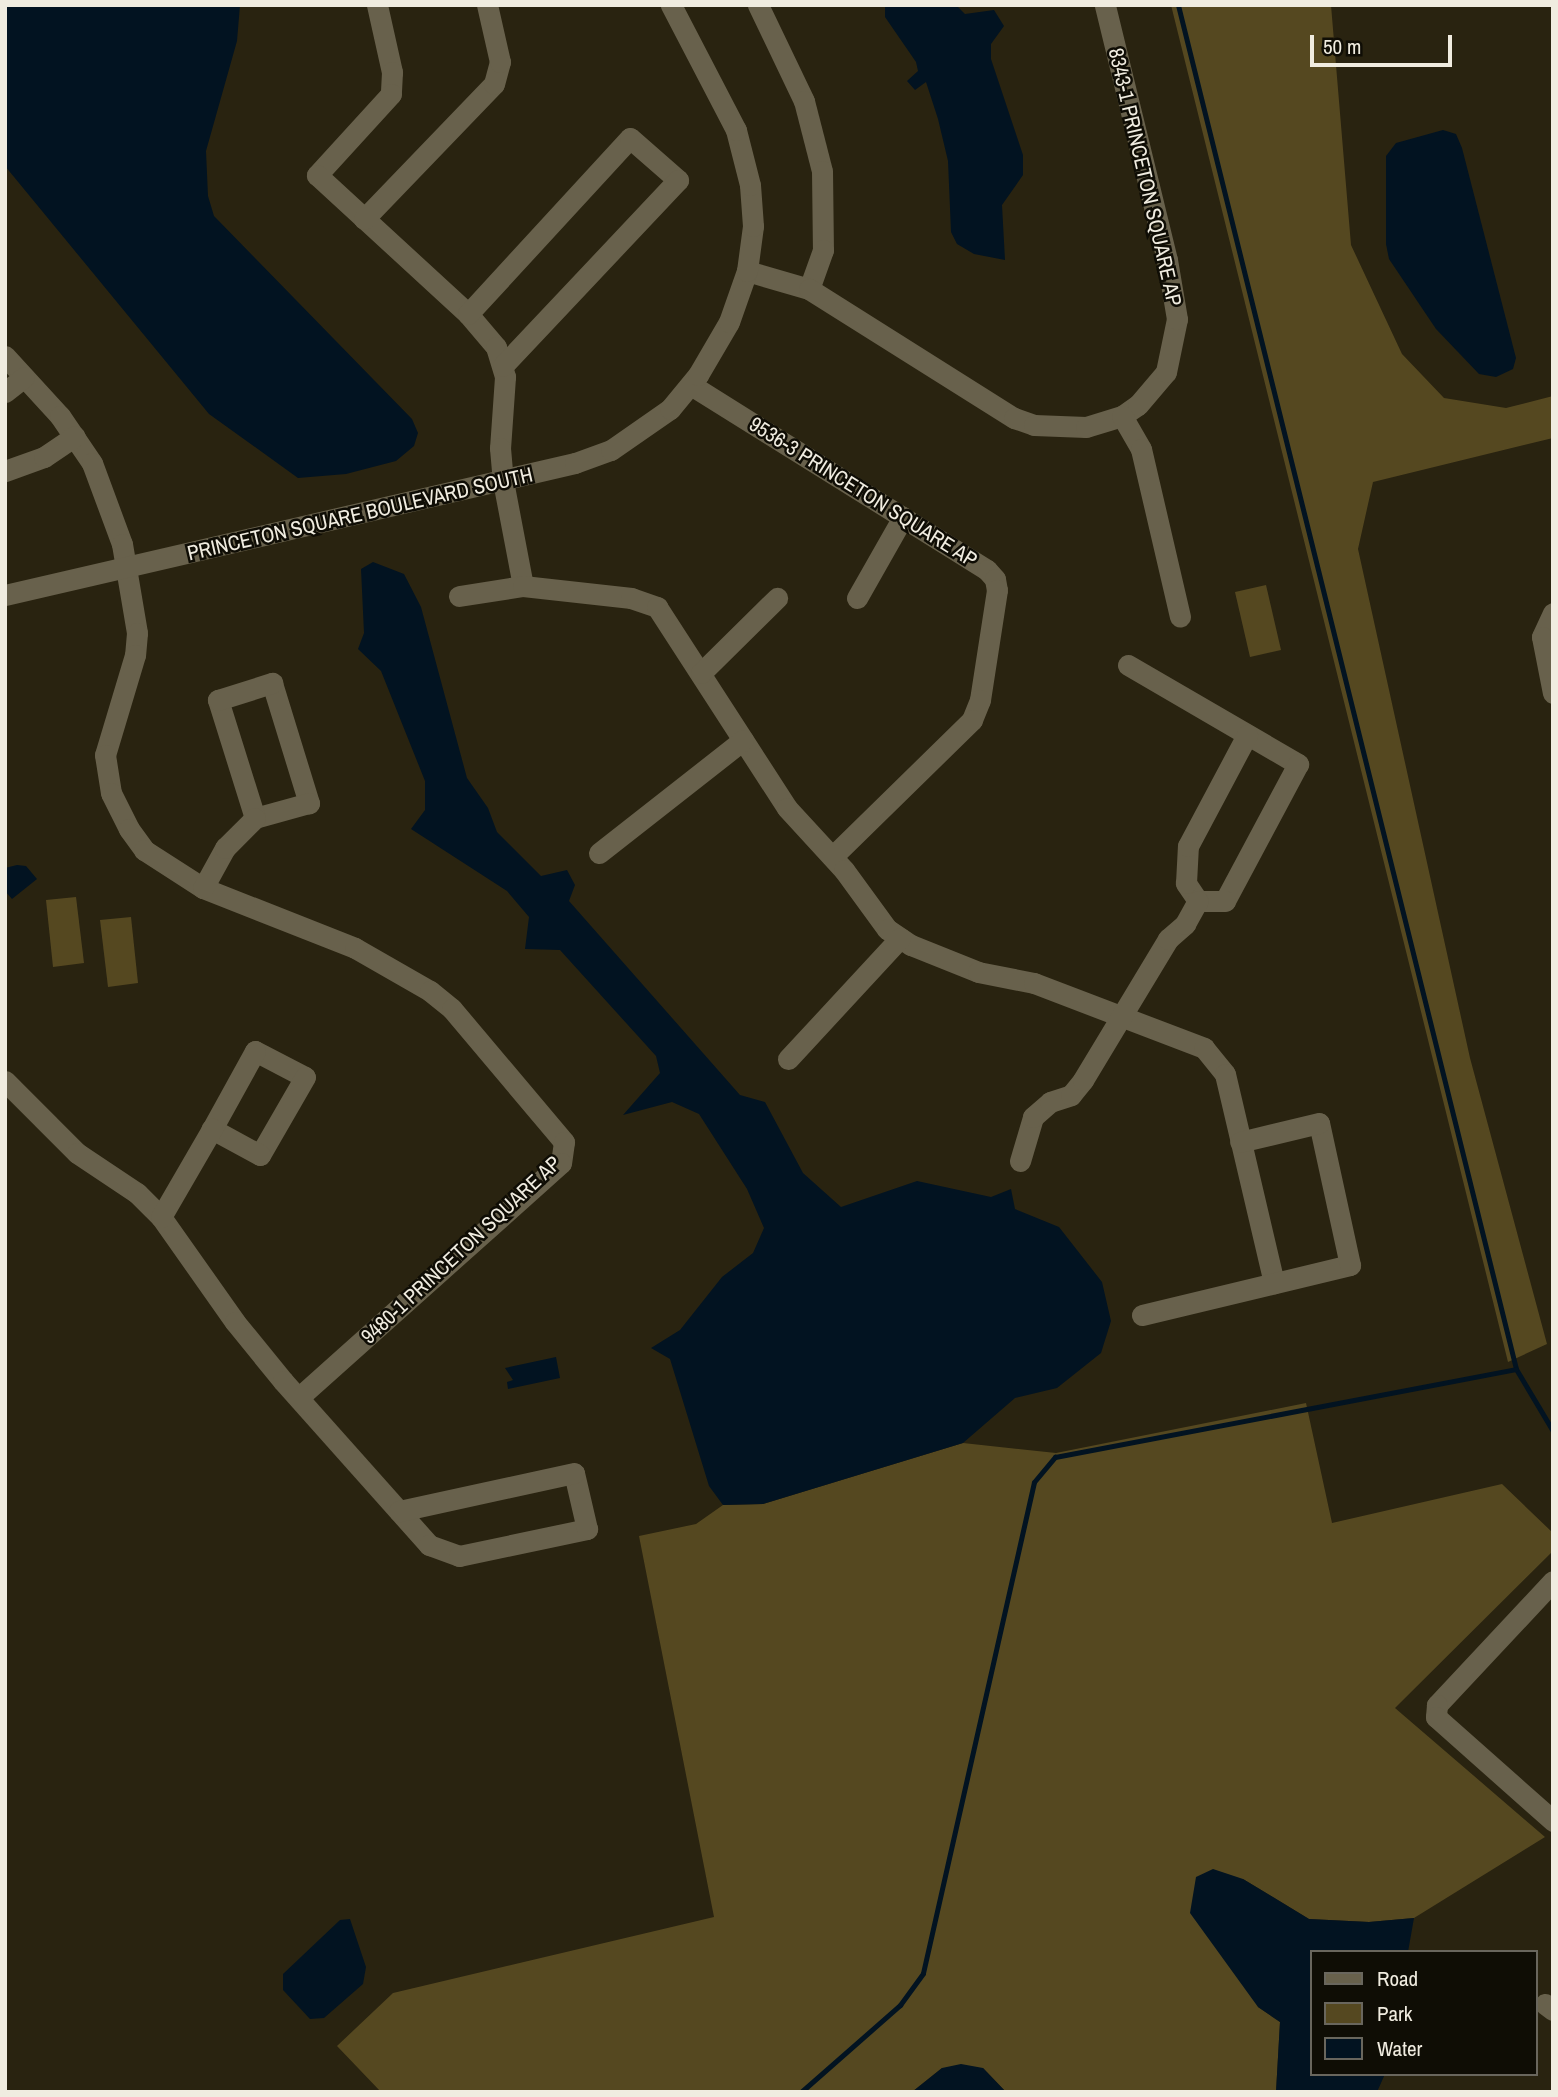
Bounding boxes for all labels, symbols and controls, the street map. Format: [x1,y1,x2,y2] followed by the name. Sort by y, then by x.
[1313,21,1455,65] scale bar
[1323,32,1361,61] text: 50 m
[1103,45,1187,309] street label: 8343-1 PRINCETON SQUARE AP
[744,411,982,573] street label: 9536-3 PRINCETON SQUARE AP
[185,462,535,566] street label: PRINCETON SQUARE BOULEVARD SOUTH
[356,1150,566,1350] street label: 9480-1 PRINCETON SQUARE AP
[1310,1950,1537,2076] legend
[1377,1964,1418,1993] text: Road
[1377,1999,1412,2028] text: Park
[1377,2034,1422,2063] text: Water

